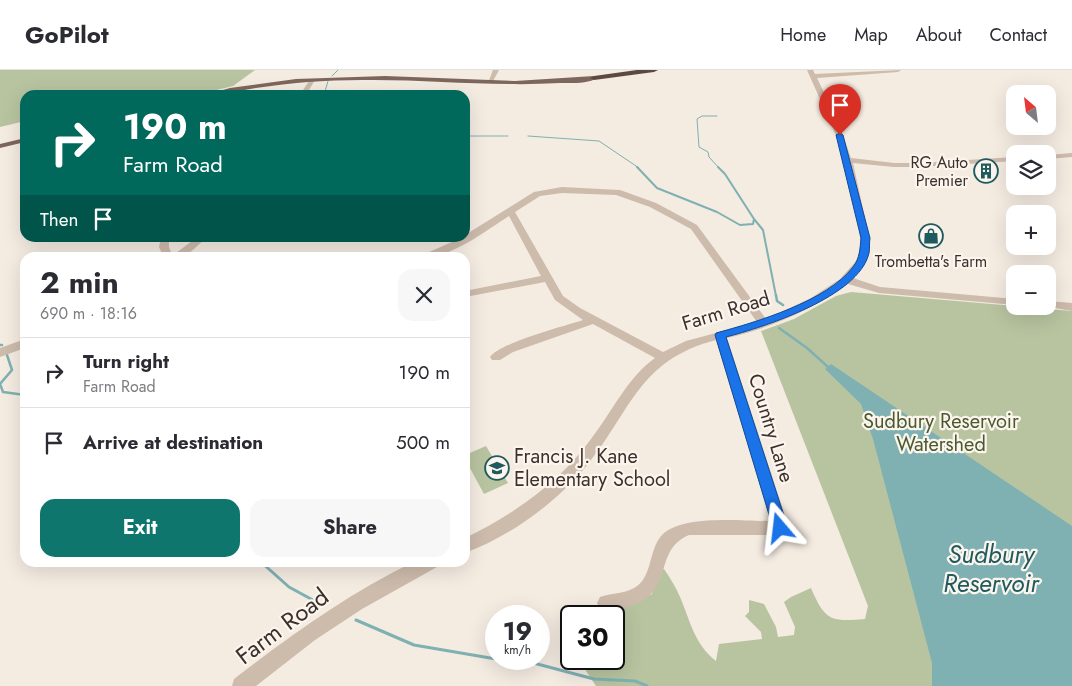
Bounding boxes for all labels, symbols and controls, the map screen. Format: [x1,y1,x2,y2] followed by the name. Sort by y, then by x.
[25,17,109,52] text: GoPilot
[780,22,826,48] text: Home
[854,22,888,48] text: Map
[916,22,961,48] text: About
[989,22,1047,48] text: Contact
[819,84,861,135] pin
[1006,85,1056,135] north arrow
[1006,85,1056,315] map controls
[826,91,854,119] icon: arrive
[123,102,227,152] text: 190 m
[40,110,105,175] icon: right
[1006,145,1056,195] button: layers
[123,148,223,180] text: Farm Road
[911,151,969,192] place label: RG Auto Premier
[973,158,999,184] building icon: RG Auto Premier
[89,205,117,233] icon: arrive
[1006,205,1056,255] button: +
[40,206,79,233] text: Then
[918,223,944,249] shop icon: Trombetta's Farm
[875,250,987,273] place label: Trombetta's Farm
[40,261,119,304] text: 2 min
[1006,265,1056,315] button: −
[398,269,450,321] button: close
[678,284,774,338] street label: Farm Road
[40,302,137,325] text: 690 m · 18:16
[83,348,169,375] text: Turn right
[40,359,68,387] icon: right
[399,359,450,386] text: 190 m
[741,370,801,486] street label: Country Lane
[83,375,156,398] text: Farm Road
[863,407,1019,459] park label: Sudbury Reservoir Watershed
[40,429,68,457] icon: arrive
[83,429,263,456] text: Arrive at destination
[396,429,450,456] text: 500 m
[514,442,670,494] place label: Francis J. Kane Elementary School
[484,455,510,481] school or university icon: Francis J. Kane Elementary School
[40,499,240,557] button: Exit
[250,499,450,557] button: Share
[753,501,805,553] position arrow
[943,536,1040,601] water label: Sudbury Reservoir
[228,579,336,673] street label: Farm Road
[560,605,625,670] speed limit sign: 30
[503,613,532,649] text: 19
[504,641,531,659] text: km/h

